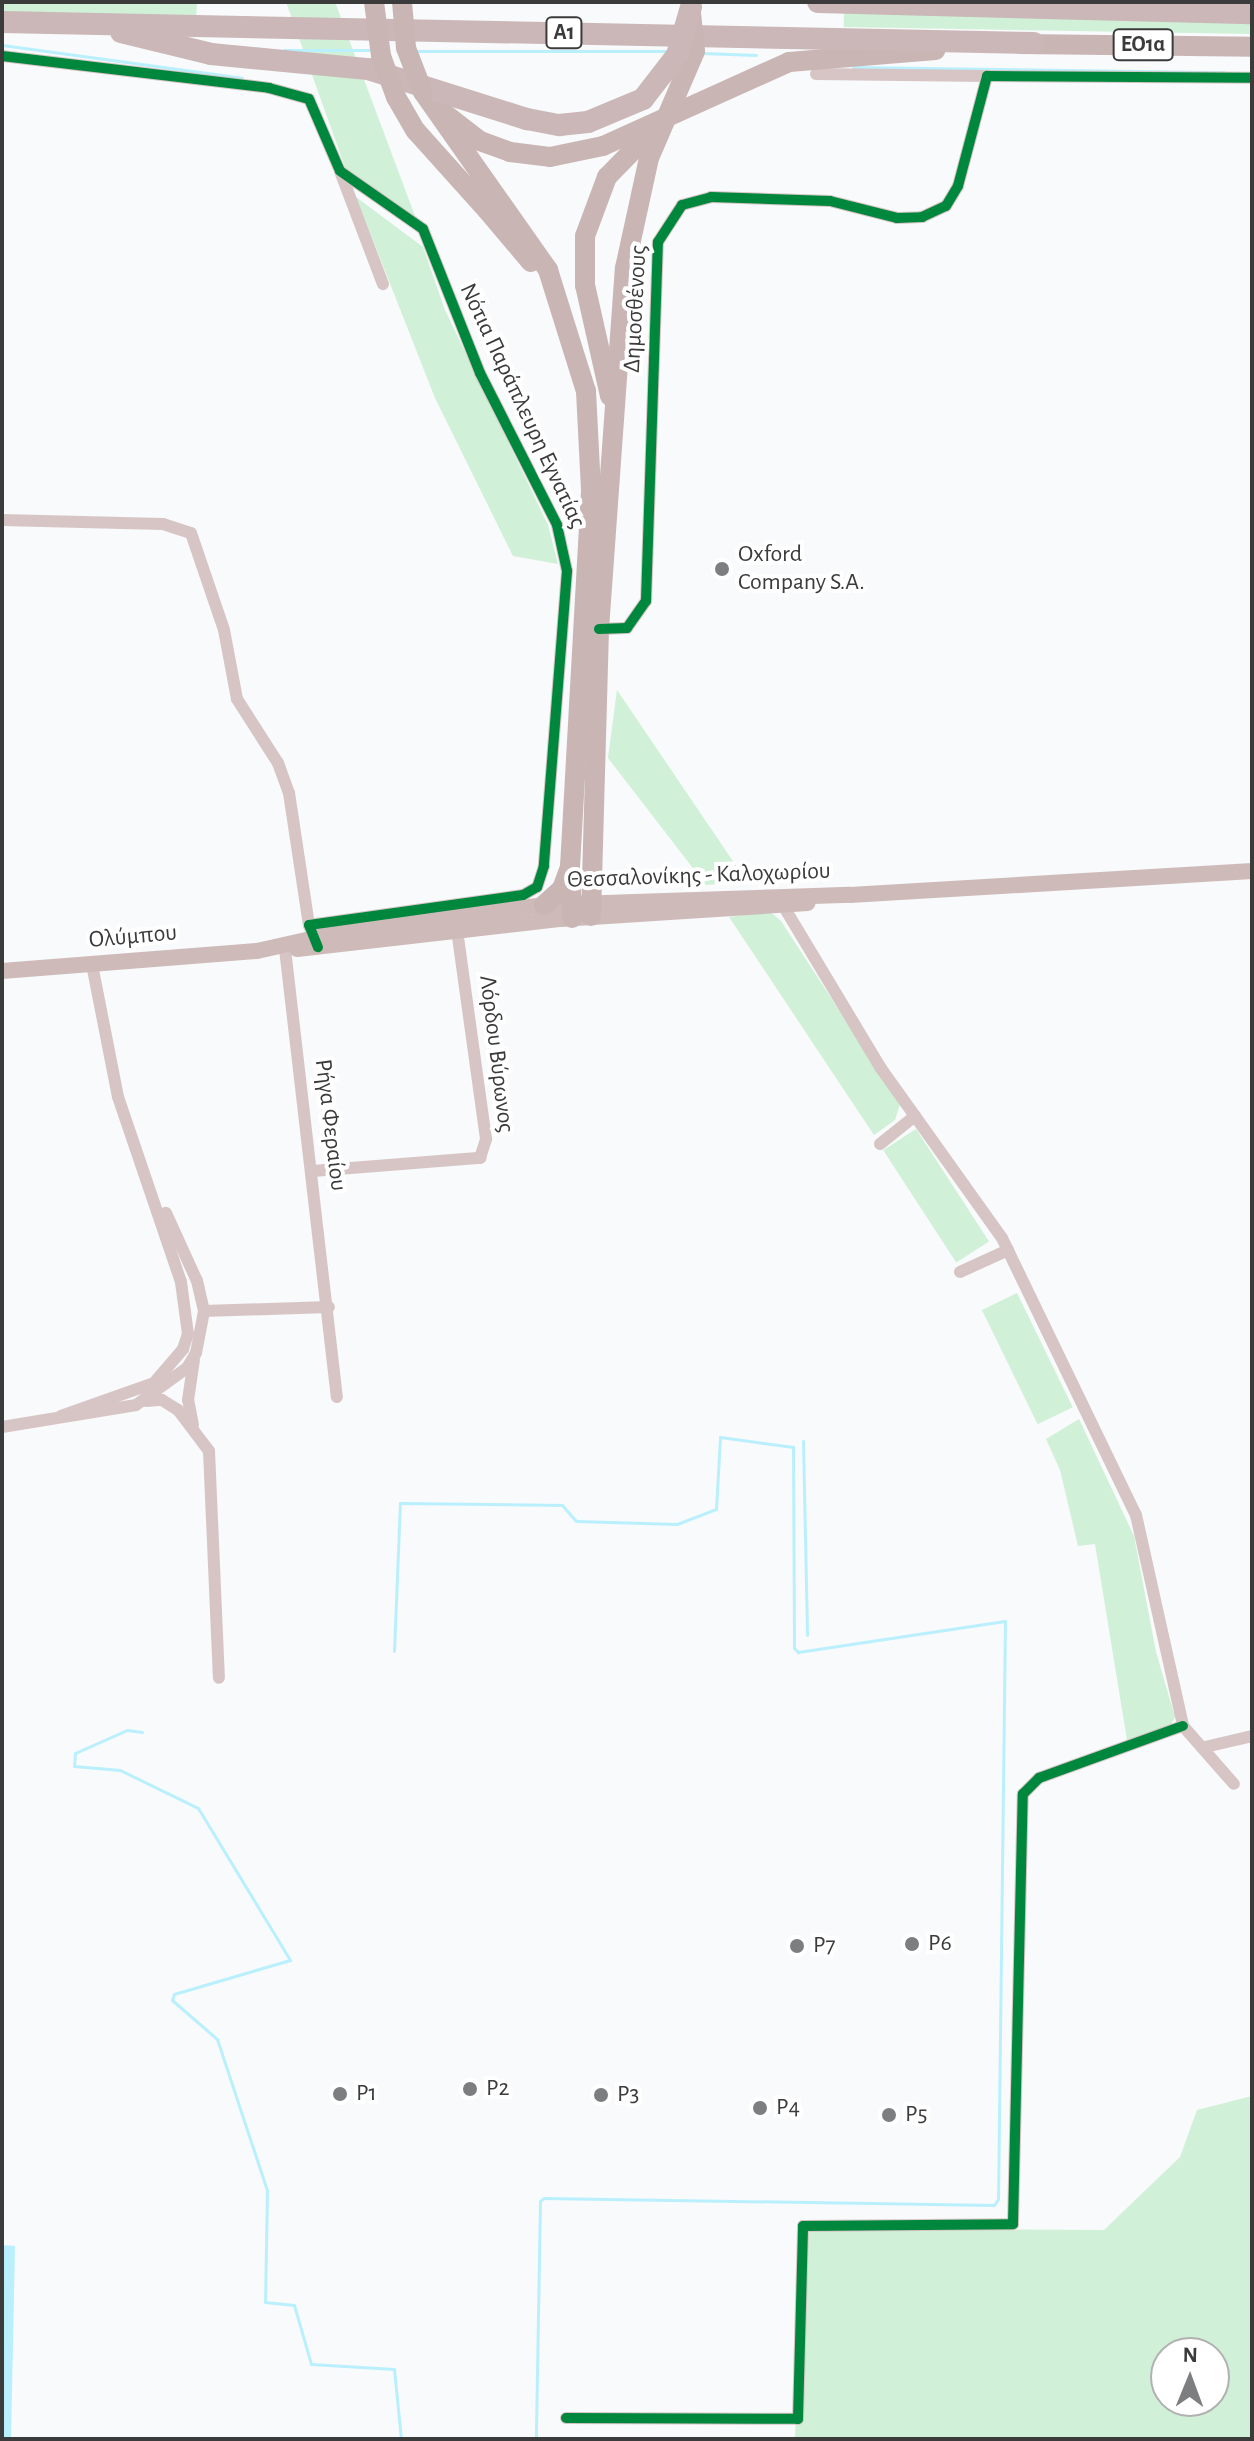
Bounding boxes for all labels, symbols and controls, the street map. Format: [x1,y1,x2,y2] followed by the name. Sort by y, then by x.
[544,15,584,51] road number: Α1
[1111,27,1175,63] road number: ΕΟ1α
[618,244,654,374] street label: Δημοσθένους
[453,279,591,533] street label: Νότια Παράπλευρη Εγνατίας
[738,541,865,597] place label: Oxford Company S.A.
[713,560,731,578] marker: Oxford Company S.A.
[567,857,831,895] street label: Θεσσαλονίκης - Καλοχωρίου
[88,919,178,955] street label: Ολύμπου
[472,974,520,1134] street label: Λόρδου Βύρωνος
[308,1057,352,1193] street label: Ρήγα Φεραίου
[928,1930,952,1958] place label: P6
[813,1932,835,1960] place label: P7
[903,1935,921,1953] marker: P6
[788,1937,806,1955] marker: P7
[486,2075,509,2103] place label: P2
[356,2080,377,2108] place label: P1
[461,2080,479,2098] marker: P2
[617,2081,639,2109] place label: P3
[331,2085,349,2103] marker: P1
[592,2086,610,2104] marker: P3
[776,2094,800,2122] place label: P4
[751,2099,769,2117] marker: P4
[905,2101,928,2129] place label: P5
[880,2106,898,2124] marker: P5
[1150,2337,1230,2417] north arrow
[1183,2344,1198,2366] text: N

